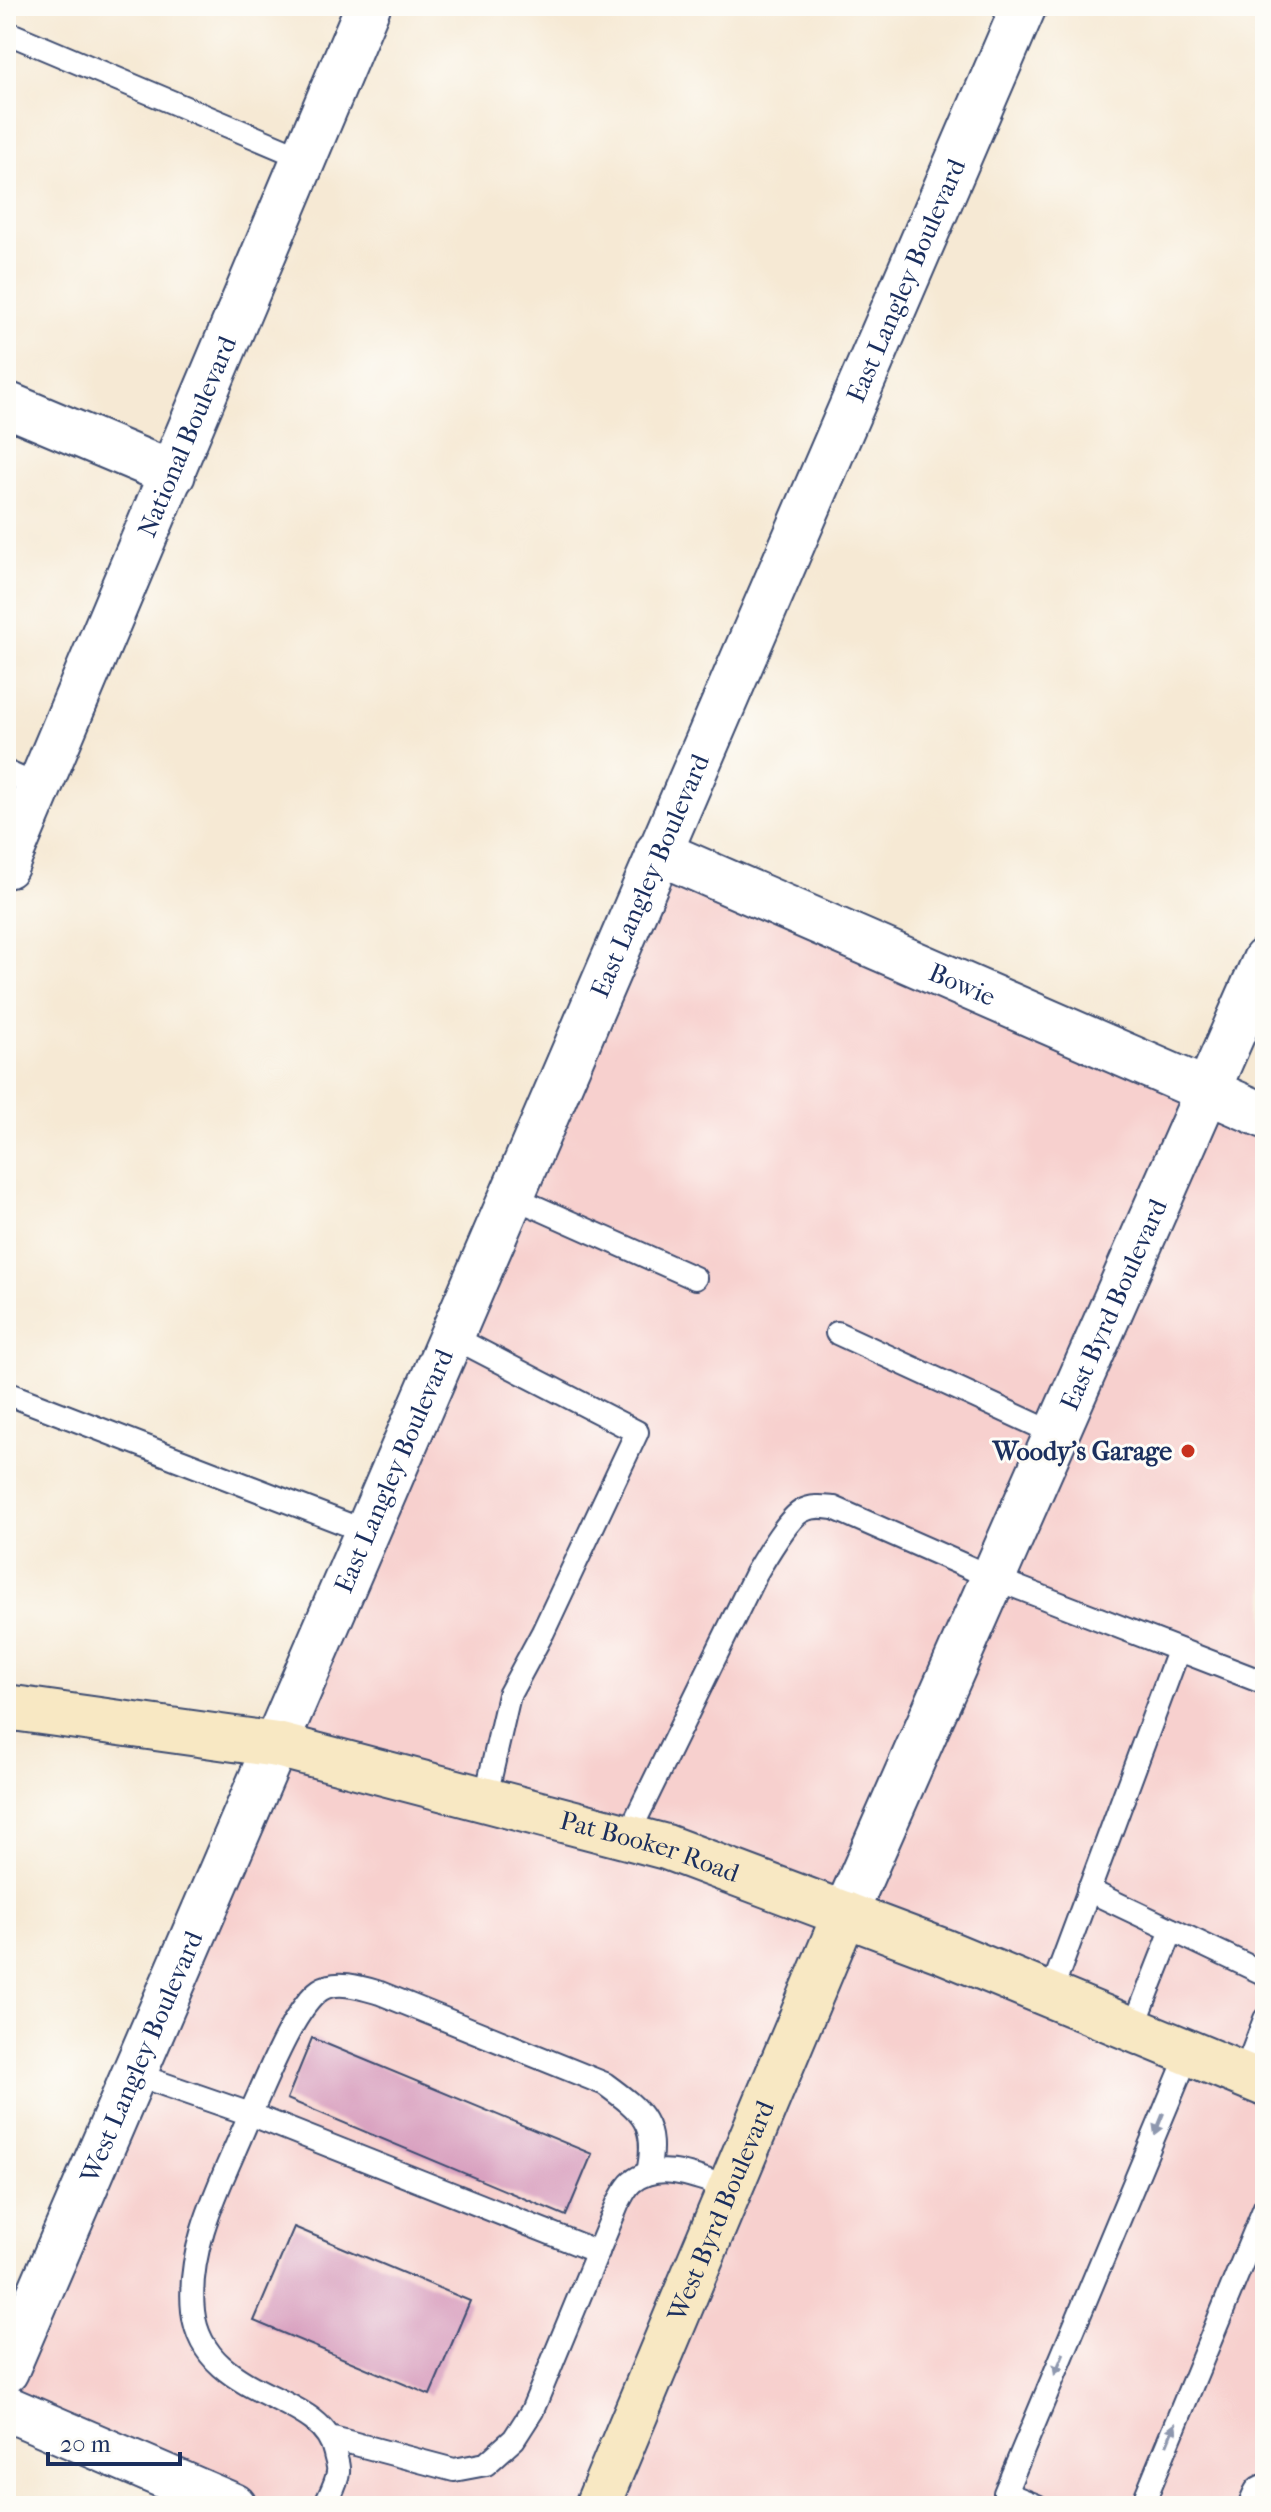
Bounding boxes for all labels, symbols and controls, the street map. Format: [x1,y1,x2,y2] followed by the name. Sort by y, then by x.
[840,153,973,407] street label: East Langley Boulevard
[131,331,244,542] street label: National Boulevard
[584,749,716,1002] street label: East Langley Boulevard
[924,957,1000,1013] street label: Bowie
[1054,1194,1174,1415] street label: East Byrd Boulevard
[328,1344,460,1598] street label: East Langley Boulevard
[992,1436,1172,1467] place label: Woody's Garage
[1179,1442,1197,1460] marker: Woody's Garage
[557,1805,744,1889] street label: Pat Booker Road
[74,1926,210,2188] street label: West Langley Boulevard
[661,2095,781,2327] street label: West Byrd Boulevard
[1152,2112,1165,2136] one-way arrow
[1052,2352,1065,2376] one-way arrow
[48,2416,180,2466] scale bar
[1165,2422,1178,2446] one-way arrow
[60,2430,111,2458] text: 20 m

